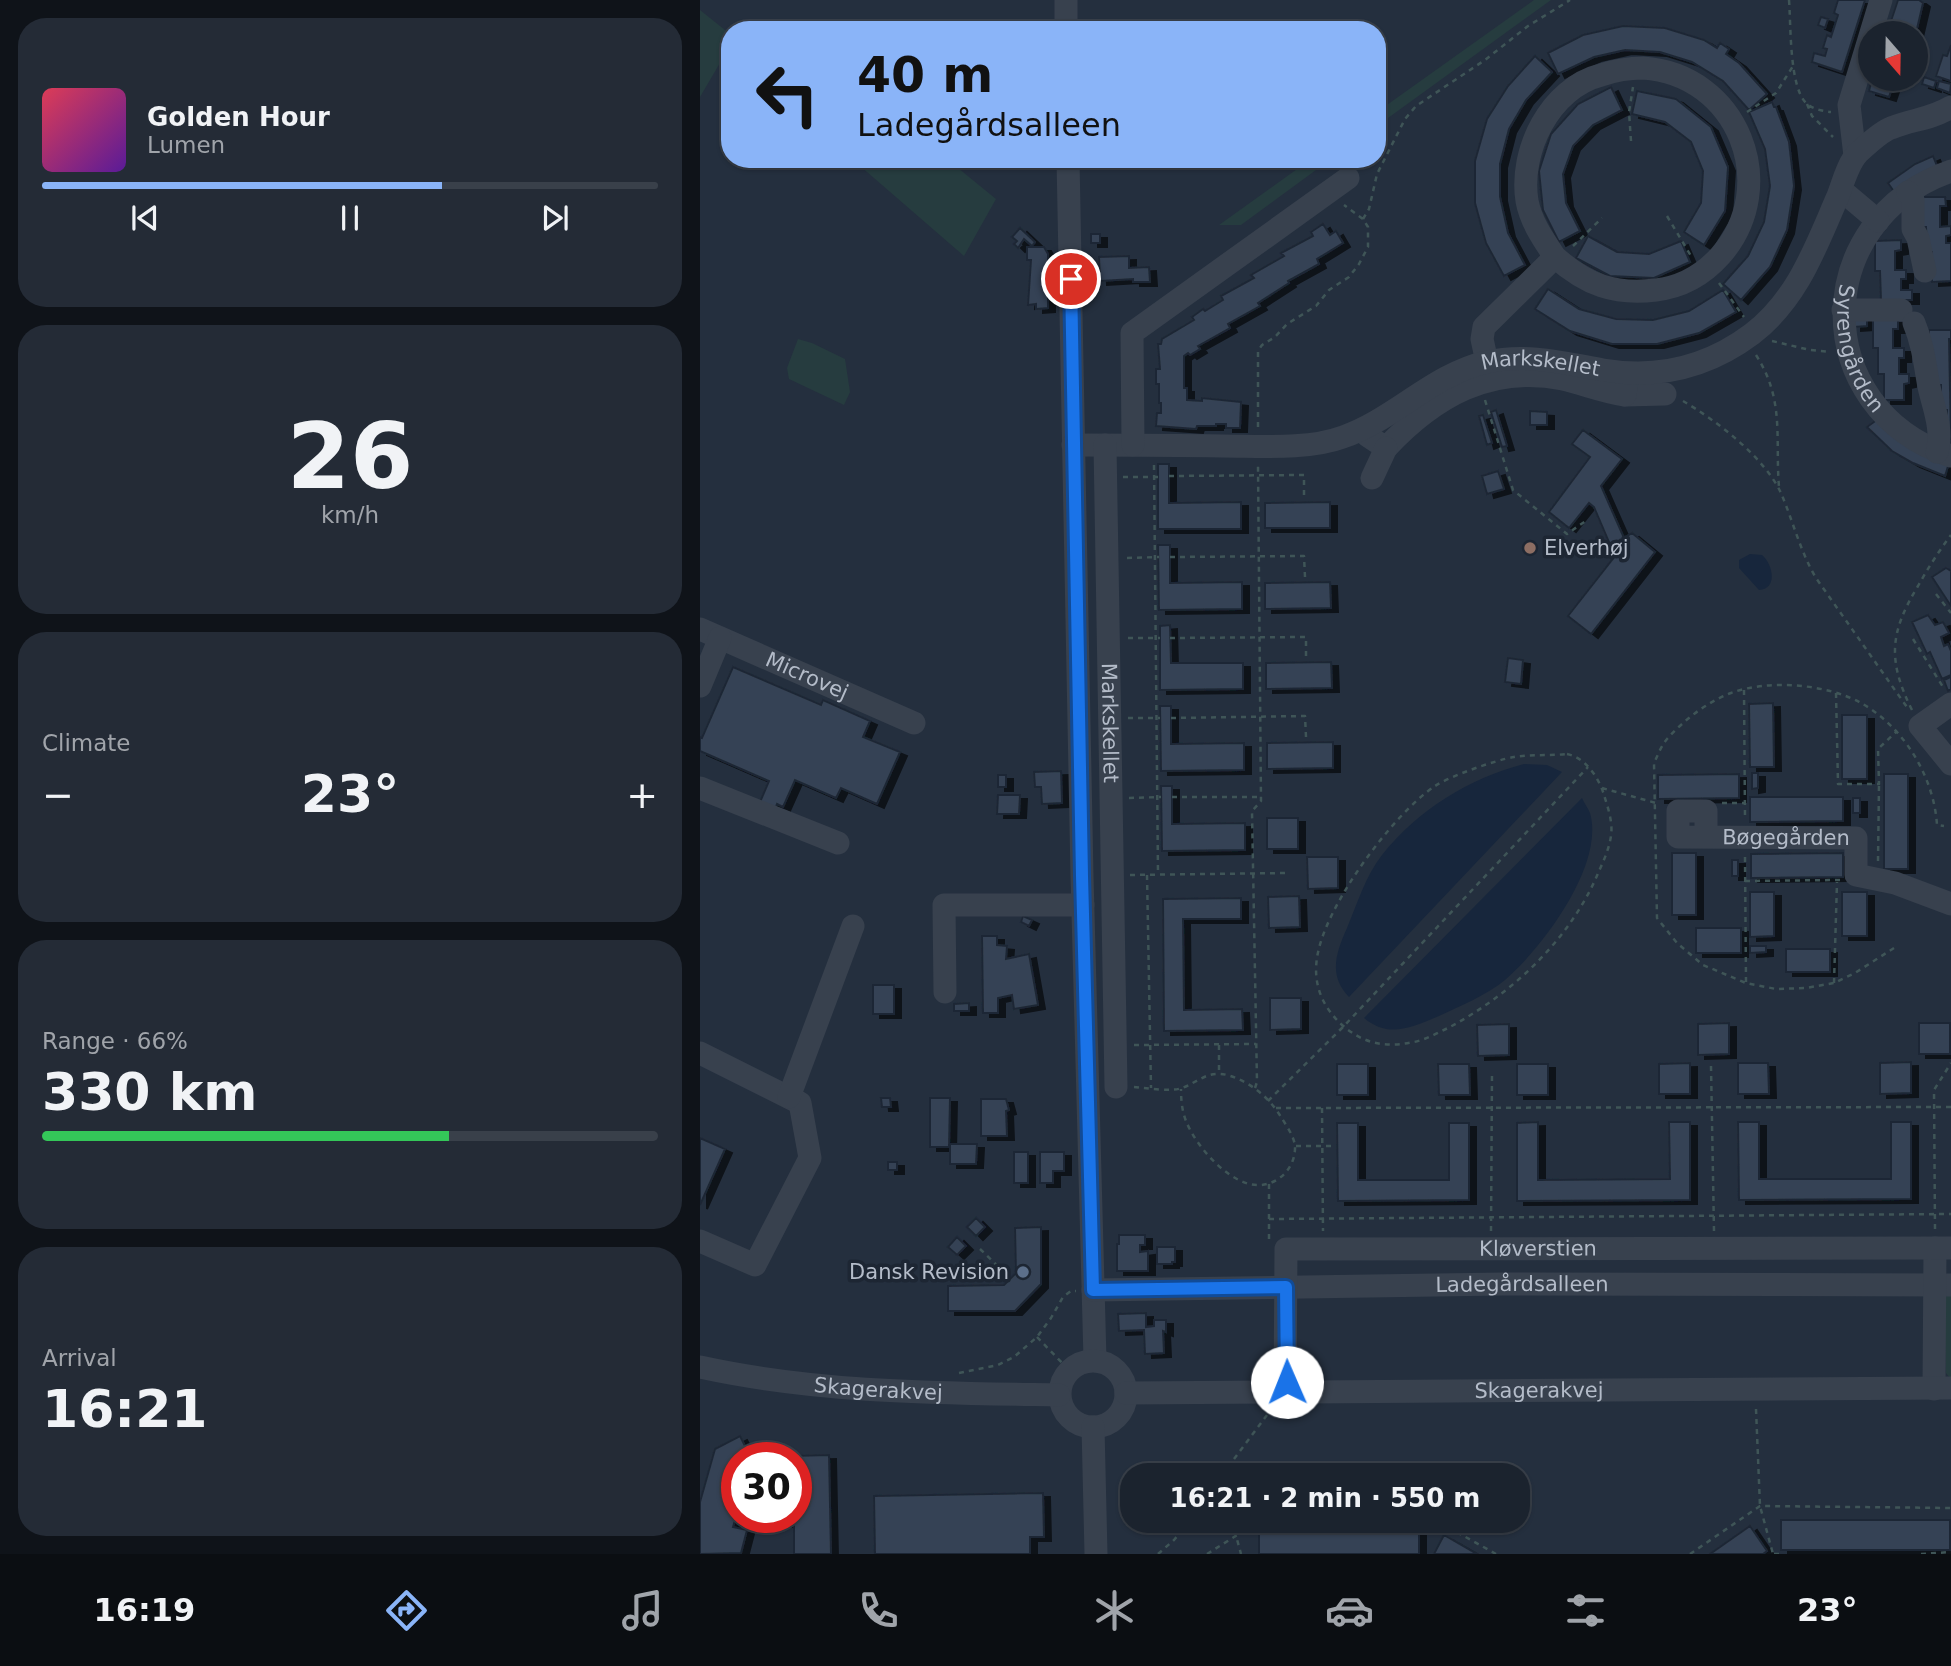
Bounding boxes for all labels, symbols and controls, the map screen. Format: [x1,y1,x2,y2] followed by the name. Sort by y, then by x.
[1858,21,1928,91] north arrow
[1858,21,1928,91] map controls
[857,47,993,104] text: 40 m
[742,49,833,140] icon: left
[147,102,330,132] text: Golden Hour
[857,106,1121,144] text: Ladegårdsalleen
[147,132,225,158] text: Lumen
[126,199,164,237] icon: previous
[331,199,369,237] icon: pause
[536,199,574,237] icon: next
[1041,249,1101,309] pin
[1052,260,1090,298] icon: arrive
[1832,282,1889,417] street label: Syrengården
[1479,346,1602,381] street label: Markskellet
[287,404,413,509] text: 26
[321,502,379,528] text: km/h
[1544,536,1629,560] place label: Elverhøj
[1522,540,1538,556] marker: Elverhøj
[762,647,852,705] street label: Microvej
[1097,663,1123,783] street label: Markskellet
[42,730,131,756] text: Climate
[301,764,399,824] text: 23°
[42,773,74,817] text: −
[626,773,658,817] text: +
[1722,825,1850,850] street label: Bøgegården
[42,1028,188,1054] text: Range · 66%
[42,1062,257,1122] text: 330 km
[1479,1237,1597,1261] street label: Kløverstien
[849,1260,1009,1284] place label: Dansk Revision
[1015,1264,1031,1280] marker: Dansk Revision
[1435,1271,1609,1297] street label: Ladegårdsalleen
[42,1345,117,1371] text: Arrival
[1250,1345,1324,1419] position arrow
[813,1373,943,1405] street label: Skagerakvej
[1474,1378,1604,1403] street label: Skagerakvej
[42,1379,208,1439] text: 16:21
[721,1442,812,1533] speed limit sign: 30
[1170,1483,1480,1513] text: 16:21 · 2 min · 550 m
[382,1586,431,1635] icon: directions
[618,1586,667,1635] icon: music
[854,1586,903,1635] icon: phone
[1090,1586,1139,1635] icon: climate
[1325,1586,1374,1635] icon: car
[1561,1586,1610,1635] icon: filters
[93,1591,195,1629] text: 16:19
[1797,1591,1857,1629] text: 23°

